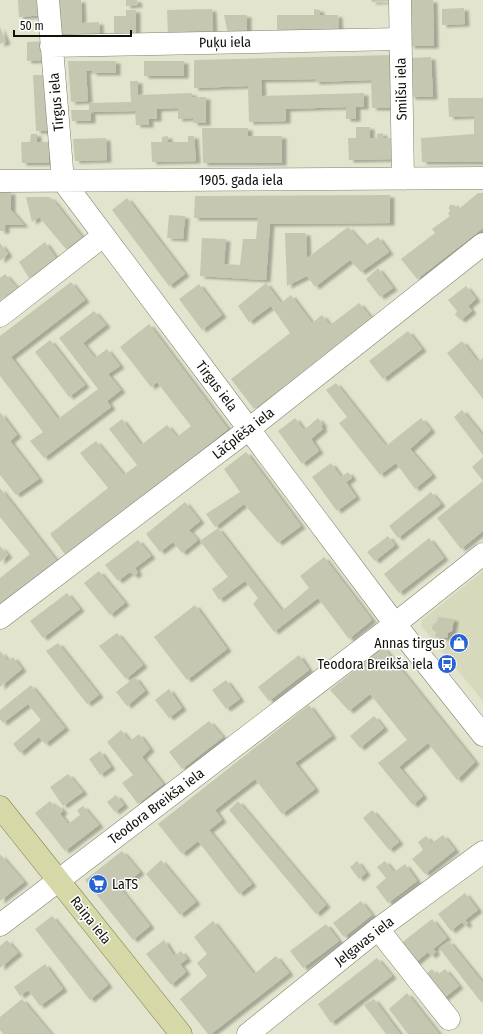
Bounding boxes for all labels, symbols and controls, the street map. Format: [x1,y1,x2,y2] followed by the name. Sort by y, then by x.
[14,12,131,38] scale bar
[20,19,44,33] text: 50 m
[199,34,251,52] street label: Puķu iela
[392,57,411,120] street label: Smilšu iela
[45,72,68,132] street label: Tirgus iela
[199,172,283,189] street label: 1905. gada iela
[192,358,241,415] street label: Tirgus iela
[209,404,278,463] street label: Lāčplēša iela
[448,632,470,654] shop icon: Annas tirgus
[374,635,445,652] place label: Annas tirgus
[436,653,458,675] bus stop icon: Teodora Breikša iela
[318,656,433,673] place label: Teodora Breikša iela
[105,765,208,848] street label: Teodora Breikša iela
[87,873,109,895] supermarket icon: LaTS
[112,876,138,893] place label: LaTS
[66,893,115,948] street label: Raiņa iela
[331,913,397,970] street label: Jelgavas iela

